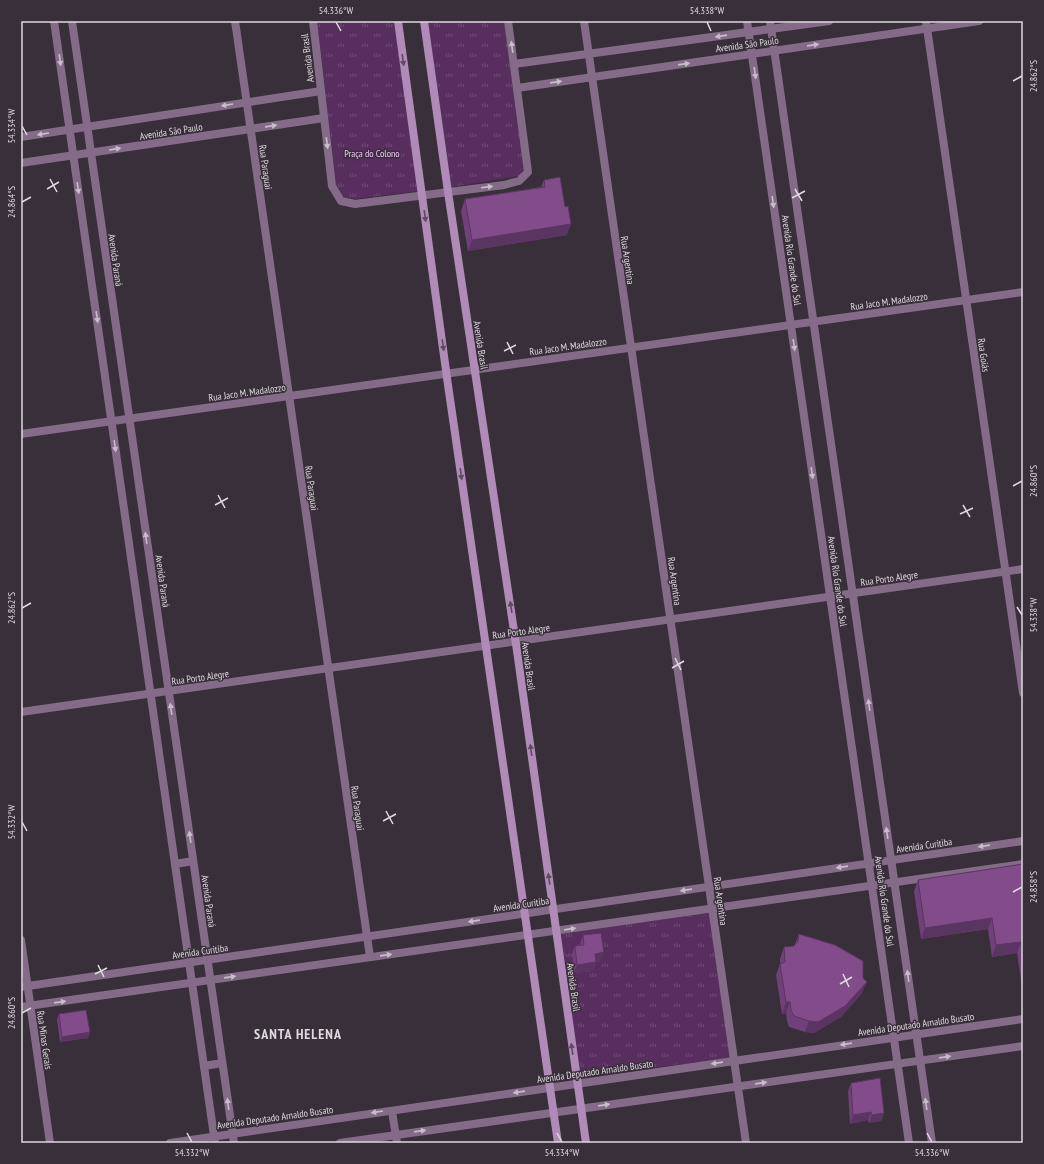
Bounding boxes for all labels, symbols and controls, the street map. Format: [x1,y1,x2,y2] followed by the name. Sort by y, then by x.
[319,4,353,17] text: 54.336°W
[690,4,724,17] text: 54.338°W
[298,32,317,83] street label: Avenida Brasil
[715,33,727,39] one-way arrow
[715,34,779,55] street label: Avenida São Paulo
[509,41,515,53] one-way arrow
[807,42,819,48] one-way arrow
[57,54,63,66] one-way arrow
[400,54,406,66] one-way arrow
[1027,60,1040,92] text: 24.862°S
[678,61,690,67] one-way arrow
[752,67,758,80] one-way arrow
[550,79,562,85] one-way arrow
[221,102,233,108] one-way arrow
[5,109,18,143] text: 54.334°W
[139,120,203,143] street label: Avenida São Paulo
[265,123,277,129] one-way arrow
[37,131,50,137] one-way arrow
[324,137,330,149] one-way arrow
[256,144,275,190] street label: Rua Paraguai
[109,146,121,152] one-way arrow
[344,147,400,160] park label: Praça do Colono
[75,182,81,194] one-way arrow
[481,184,493,190] one-way arrow
[5,186,18,218] text: 24.864°S
[770,196,776,208] one-way arrow
[422,210,428,222] one-way arrow
[779,214,804,307] street label: Avenida Rio Grande do Sul
[105,233,126,287] street label: Avenida Paraná
[618,235,637,285] street label: Rua Argentina
[850,290,928,313] street label: Rua Jaco M. Madalozzo
[94,311,100,323] one-way arrow
[470,320,491,371] street label: Avenida Brasil
[529,335,607,358] street label: Rua Jaco M. Madalozzo
[975,337,992,373] street label: Rua Goiás
[440,339,446,351] one-way arrow
[791,339,797,351] one-way arrow
[208,381,286,404] street label: Rua Jaco M. Madalozzo
[112,440,118,452] one-way arrow
[302,465,321,511] street label: Rua Paraguai
[1027,465,1040,497] text: 24.860°S
[809,467,815,479] one-way arrow
[458,468,464,480] one-way arrow
[143,532,149,544] one-way arrow
[825,535,850,628] street label: Avenida Rio Grande do Sul
[152,554,173,608] street label: Avenida Paraná
[665,556,684,606] street label: Rua Argentina
[859,568,919,589] street label: Rua Porto Alegre
[5,592,18,624] text: 24.862°S
[1027,598,1040,632] text: 54.338°W
[508,601,514,613] one-way arrow
[491,621,551,642] street label: Rua Porto Alegre
[519,641,538,692] street label: Avenida Brasil
[170,667,230,688] street label: Rua Porto Alegre
[866,698,872,711] one-way arrow
[168,702,174,715] one-way arrow
[528,744,534,756] one-way arrow
[348,785,367,831] street label: Rua Paraguai
[5,805,18,839] text: 54.332°W
[884,827,890,839] one-way arrow
[187,831,193,843] one-way arrow
[895,835,953,856] street label: Avenida Curitiba
[978,843,990,849] one-way arrow
[872,855,897,948] street label: Avenida Rio Grande do Sul
[836,864,848,870] one-way arrow
[1027,871,1040,903] text: 24.858°S
[546,873,552,885] one-way arrow
[198,874,219,928] street label: Avenida Paraná
[711,876,730,926] street label: Rua Argentina
[680,887,692,893] one-way arrow
[492,894,550,915] street label: Avenida Curitiba
[468,918,480,924] one-way arrow
[564,926,576,932] one-way arrow
[171,941,229,962] street label: Avenida Curitiba
[380,952,392,958] one-way arrow
[564,962,583,1013] street label: Avenida Brasil
[905,970,911,982] one-way arrow
[224,974,236,980] one-way arrow
[5,997,18,1029] text: 24.860°S
[54,999,66,1005] one-way arrow
[34,1010,55,1071] street label: Rua Minas Gerais
[857,1010,975,1039] street label: Avenida Deputado Arnaldo Busato
[254,1025,342,1043] district label: SANTA HELENA
[840,1041,852,1047] one-way arrow
[569,1043,575,1055] one-way arrow
[939,1054,951,1060] one-way arrow
[536,1057,654,1086] street label: Avenida Deputado Arnaldo Busato
[711,1060,723,1066] one-way arrow
[755,1080,767,1086] one-way arrow
[513,1089,525,1095] one-way arrow
[225,1098,231,1110] one-way arrow
[923,1098,929,1110] one-way arrow
[598,1102,610,1108] one-way arrow
[216,1103,334,1132] street label: Avenida Deputado Arnaldo Busato
[371,1109,383,1115] one-way arrow
[414,1128,426,1135] one-way arrow
[175,1146,209,1159] text: 54.332°W
[545,1146,579,1159] text: 54.334°W
[915,1146,949,1159] text: 54.336°W

